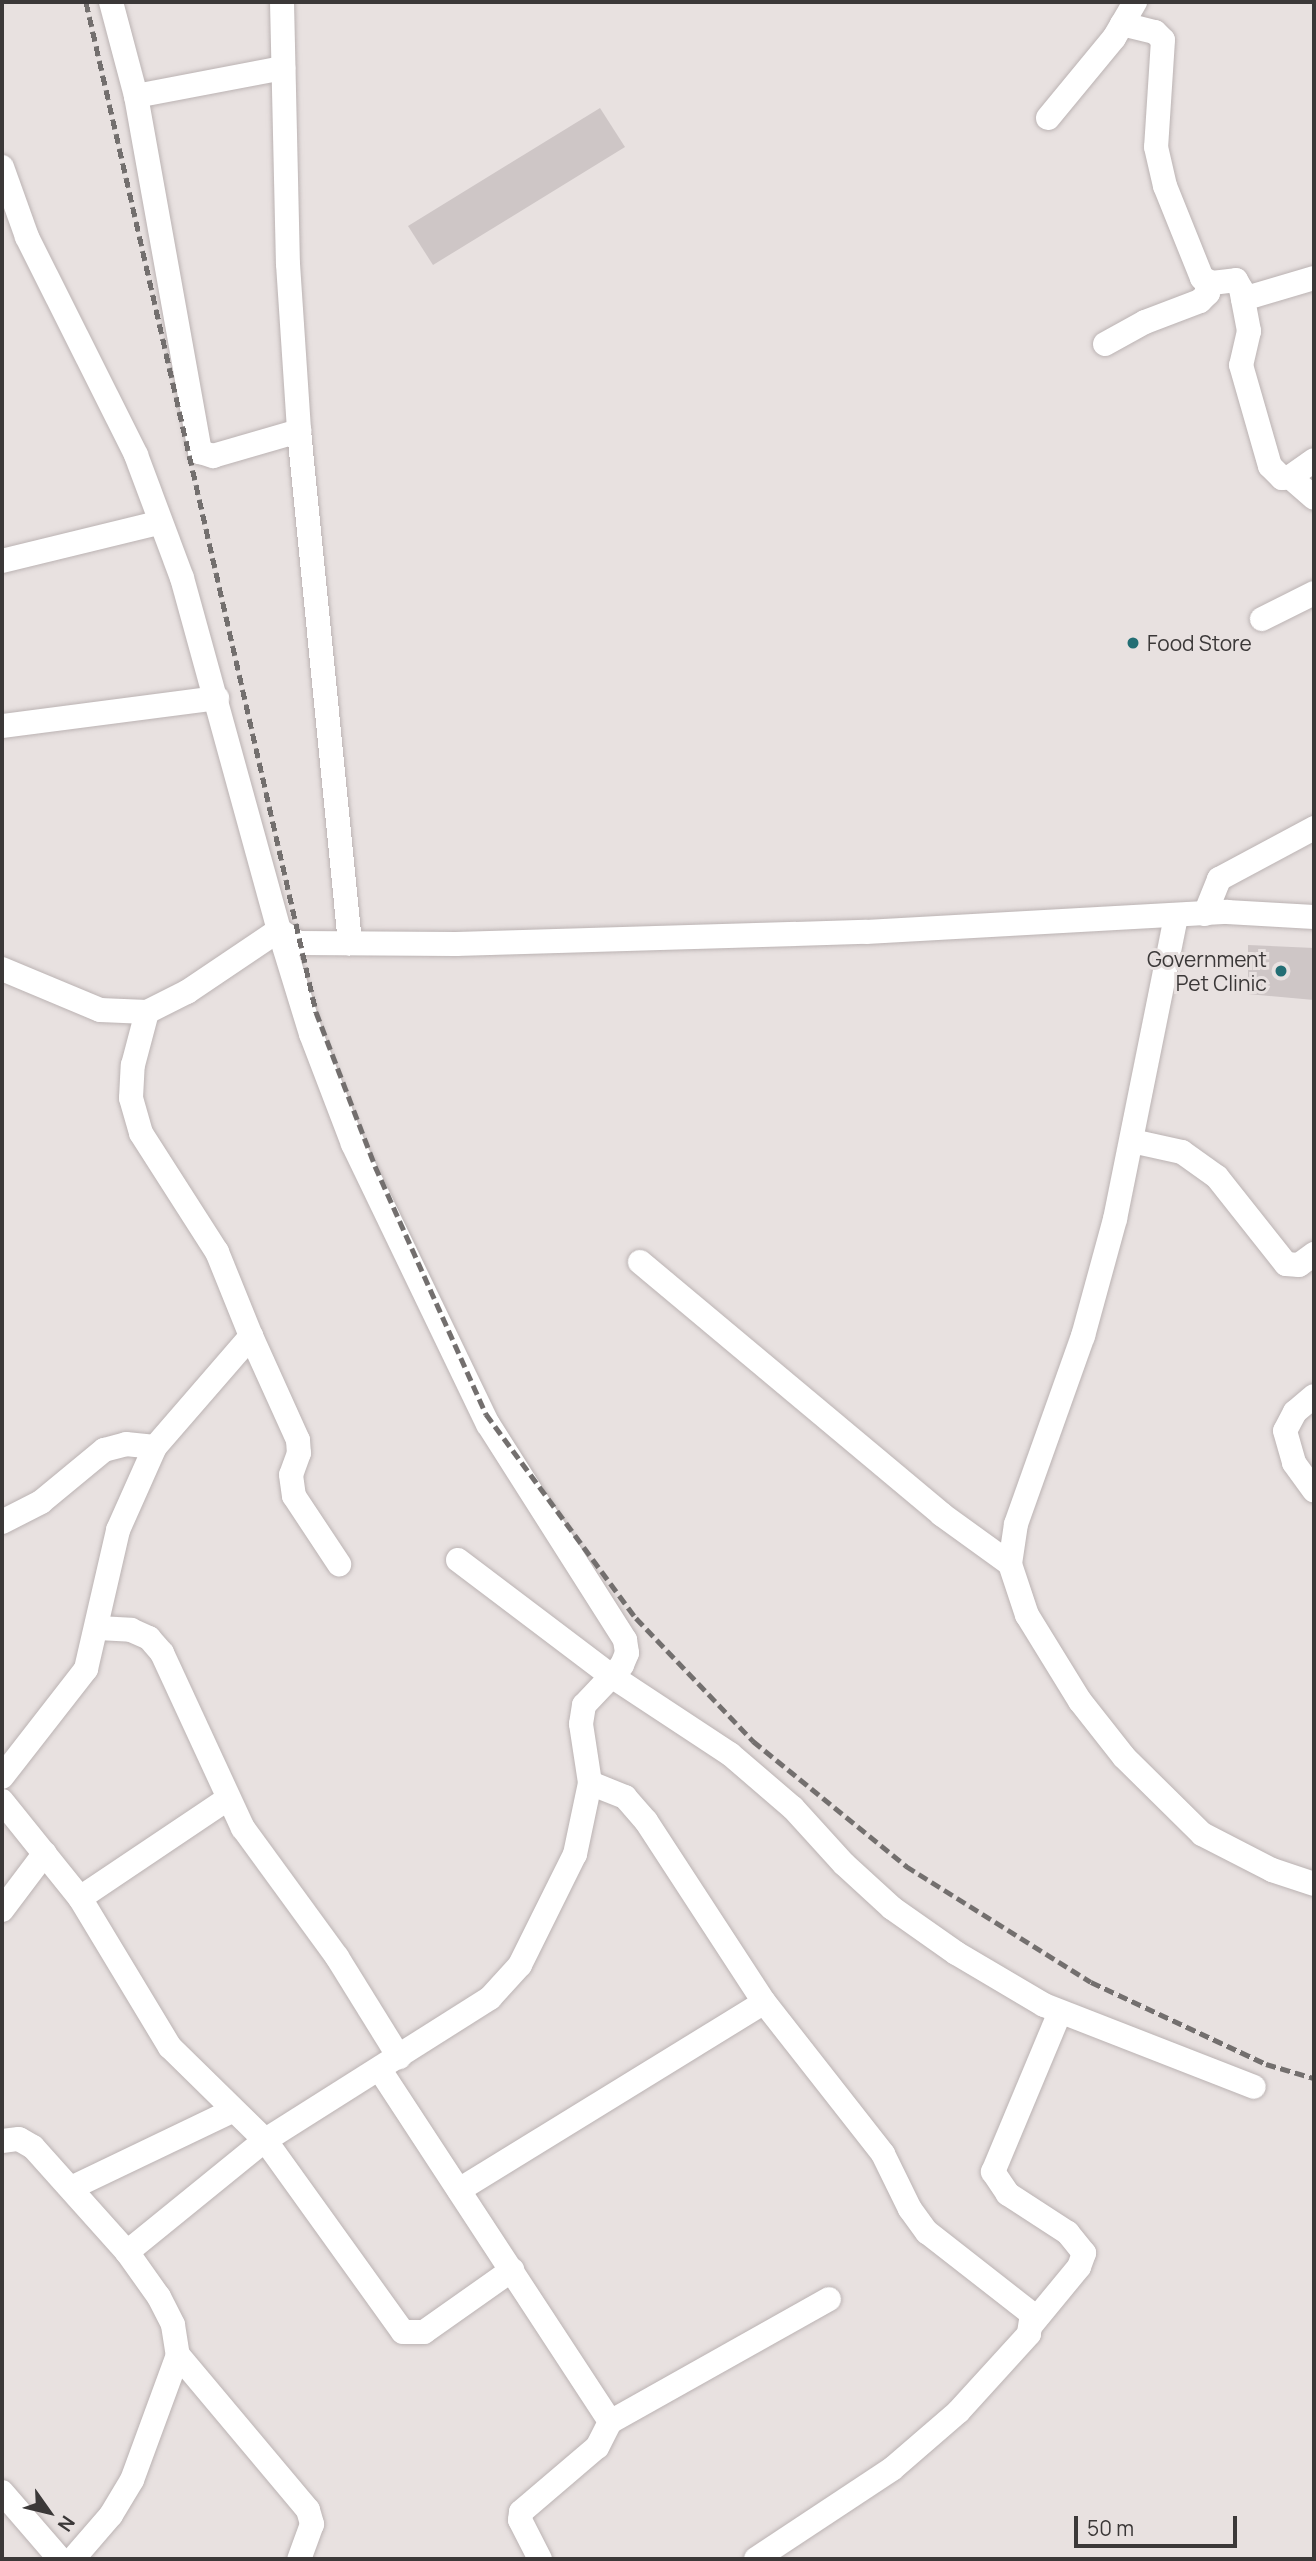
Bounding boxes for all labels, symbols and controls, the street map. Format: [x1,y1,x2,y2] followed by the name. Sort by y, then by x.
[1147,630,1252,656] place label: Food Store
[1125,635,1141,651] marker: Food Store
[1147,946,1267,996] place label: Government Pet Clinic
[1273,963,1289,979] marker: Government Pet Clinic
[14,2477,84,2547] north arrow
[1078,2502,1241,2546] scale bar
[52,2511,81,2537] text: N
[1087,2514,1134,2542] text: 50 m

